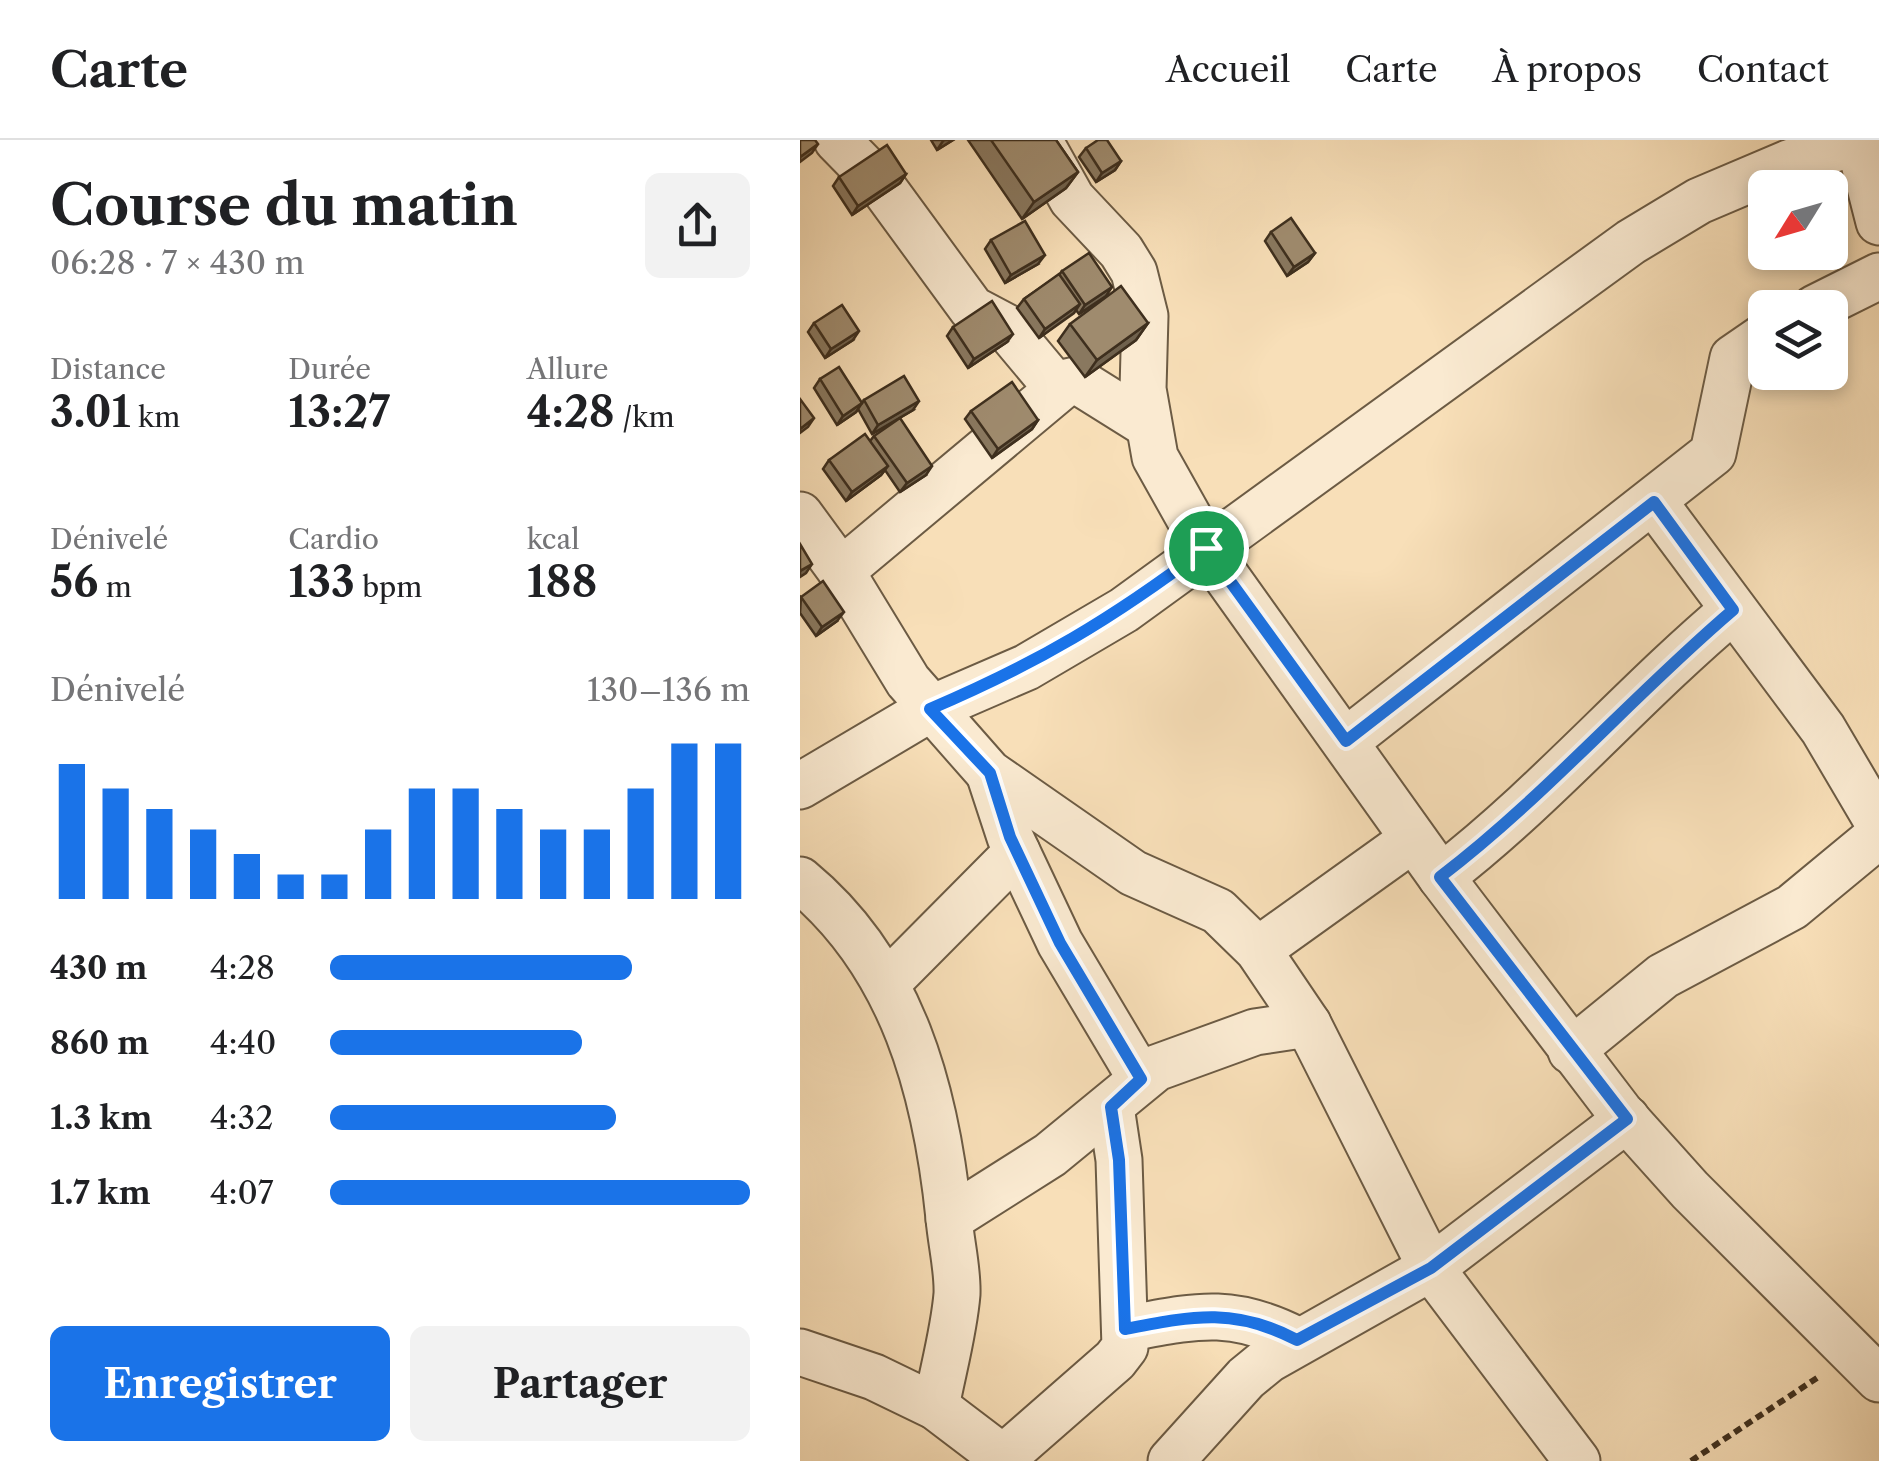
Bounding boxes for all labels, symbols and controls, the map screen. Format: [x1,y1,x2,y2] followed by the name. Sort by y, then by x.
[50,40,188,99] text: Carte
[1166,48,1290,91] text: Accueil
[1345,48,1438,91] text: Carte
[1493,48,1642,91] text: À propos
[1697,48,1829,91] text: Contact
[1748,170,1848,270] north arrow
[1748,170,1848,390] map controls
[50,172,518,239] text: Course du matin
[645,173,750,278] button: share
[50,243,304,282] text: 06:28 · 7 × 430 m
[1748,290,1848,390] button: layers
[50,352,166,386] text: Distance
[288,352,371,386] text: Durée
[527,352,608,386] text: Allure
[50,386,131,438] text: 3.01
[288,386,390,438] text: 13:27
[527,386,615,438] text: 4:28
[131,400,180,434] text: km
[615,400,675,434] text: /km
[1164,506,1249,591] pin
[1179,521,1234,576] icon: arrive
[50,522,168,556] text: Dénivelé
[288,522,379,556] text: Cardio
[527,522,580,556] text: kcal
[50,556,98,608] text: 56
[288,556,355,608] text: 133
[527,556,597,608] text: 188
[98,570,132,604] text: m
[355,570,422,604] text: bpm
[50,670,185,709] text: Dénivelé
[587,670,750,709] text: 130–136 m
[50,948,147,987] text: 430 m
[210,948,275,987] text: 4:28
[50,1023,149,1062] text: 860 m
[210,1023,276,1062] text: 4:40
[50,1098,152,1137] text: 1.3 km
[210,1098,274,1137] text: 4:32
[50,1173,151,1212] text: 1.7 km
[210,1173,274,1212] text: 4:07
[50,1326,390,1441] button: Enregistrer
[410,1326,750,1441] button: Partager

